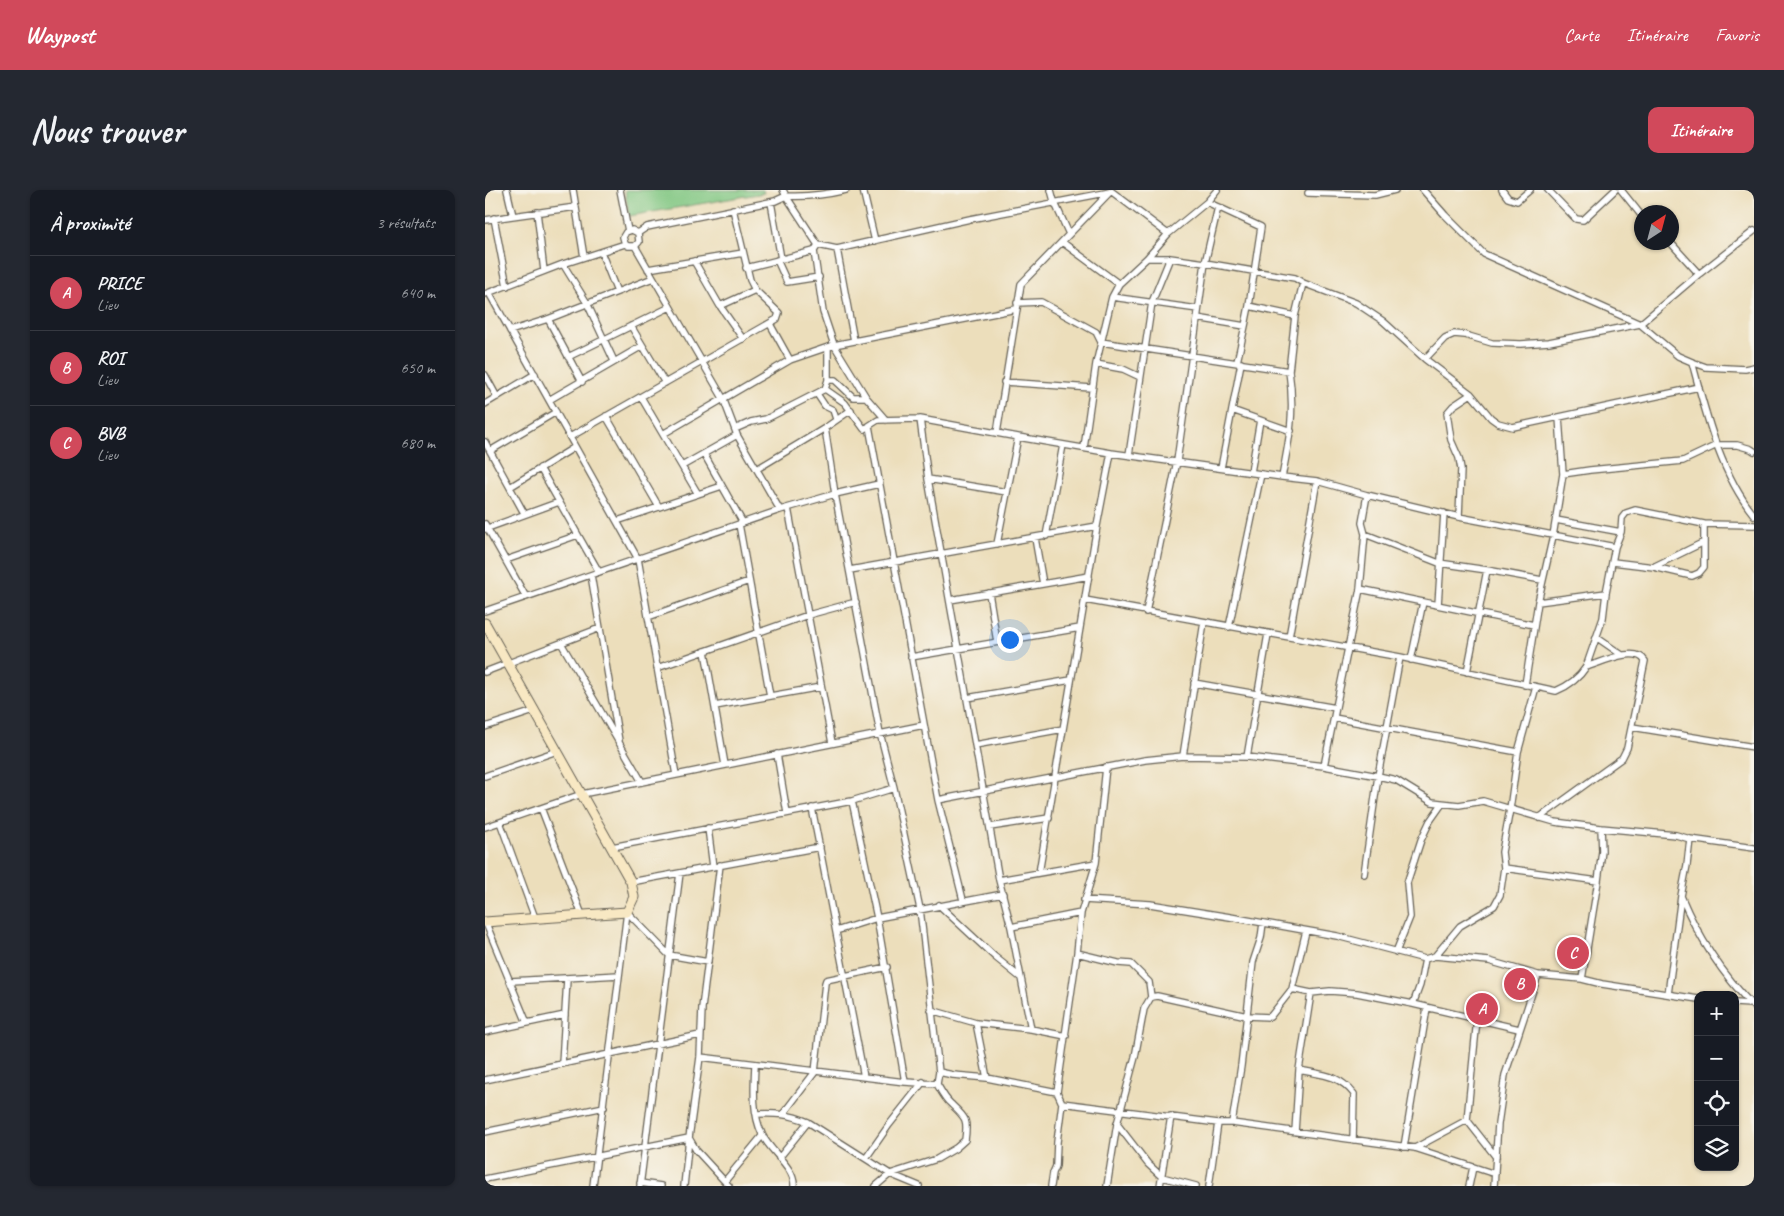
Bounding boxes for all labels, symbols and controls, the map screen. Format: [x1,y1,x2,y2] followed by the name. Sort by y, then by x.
[25,20,95,50] text: Waypost
[1564,24,1599,46] text: Carte
[1627,24,1688,46] text: Itinéraire
[1716,24,1759,46] text: Favoris
[1648,107,1754,153] button: Itinéraire
[30,108,184,153] text: Nous trouver
[1634,205,1679,250] north arrow
[50,210,130,236] text: À proximité
[376,213,435,233] text: 3 résultats
[97,271,142,295] text: PRICE
[62,283,70,303] text: A
[401,283,435,303] text: 640 m
[97,295,118,315] text: Lieu
[97,346,125,370] text: ROI
[62,358,70,378] text: B
[401,358,435,378] text: 650 m
[97,370,118,390] text: Lieu
[97,421,125,445] text: BVB
[62,433,70,453] text: C
[401,433,435,453] text: 680 m
[97,445,118,465] text: Lieu
[997,627,1023,653] your location
[1557,934,1589,972] pin: C
[1504,965,1536,1003] pin: B
[1466,990,1498,1028] pin: A
[1694,991,1739,1171] map controls
[1694,991,1739,1036] button: +
[1694,1036,1739,1081] button: −
[1694,1081,1739,1126] button: locate
[1694,1126,1739,1171] button: layers

